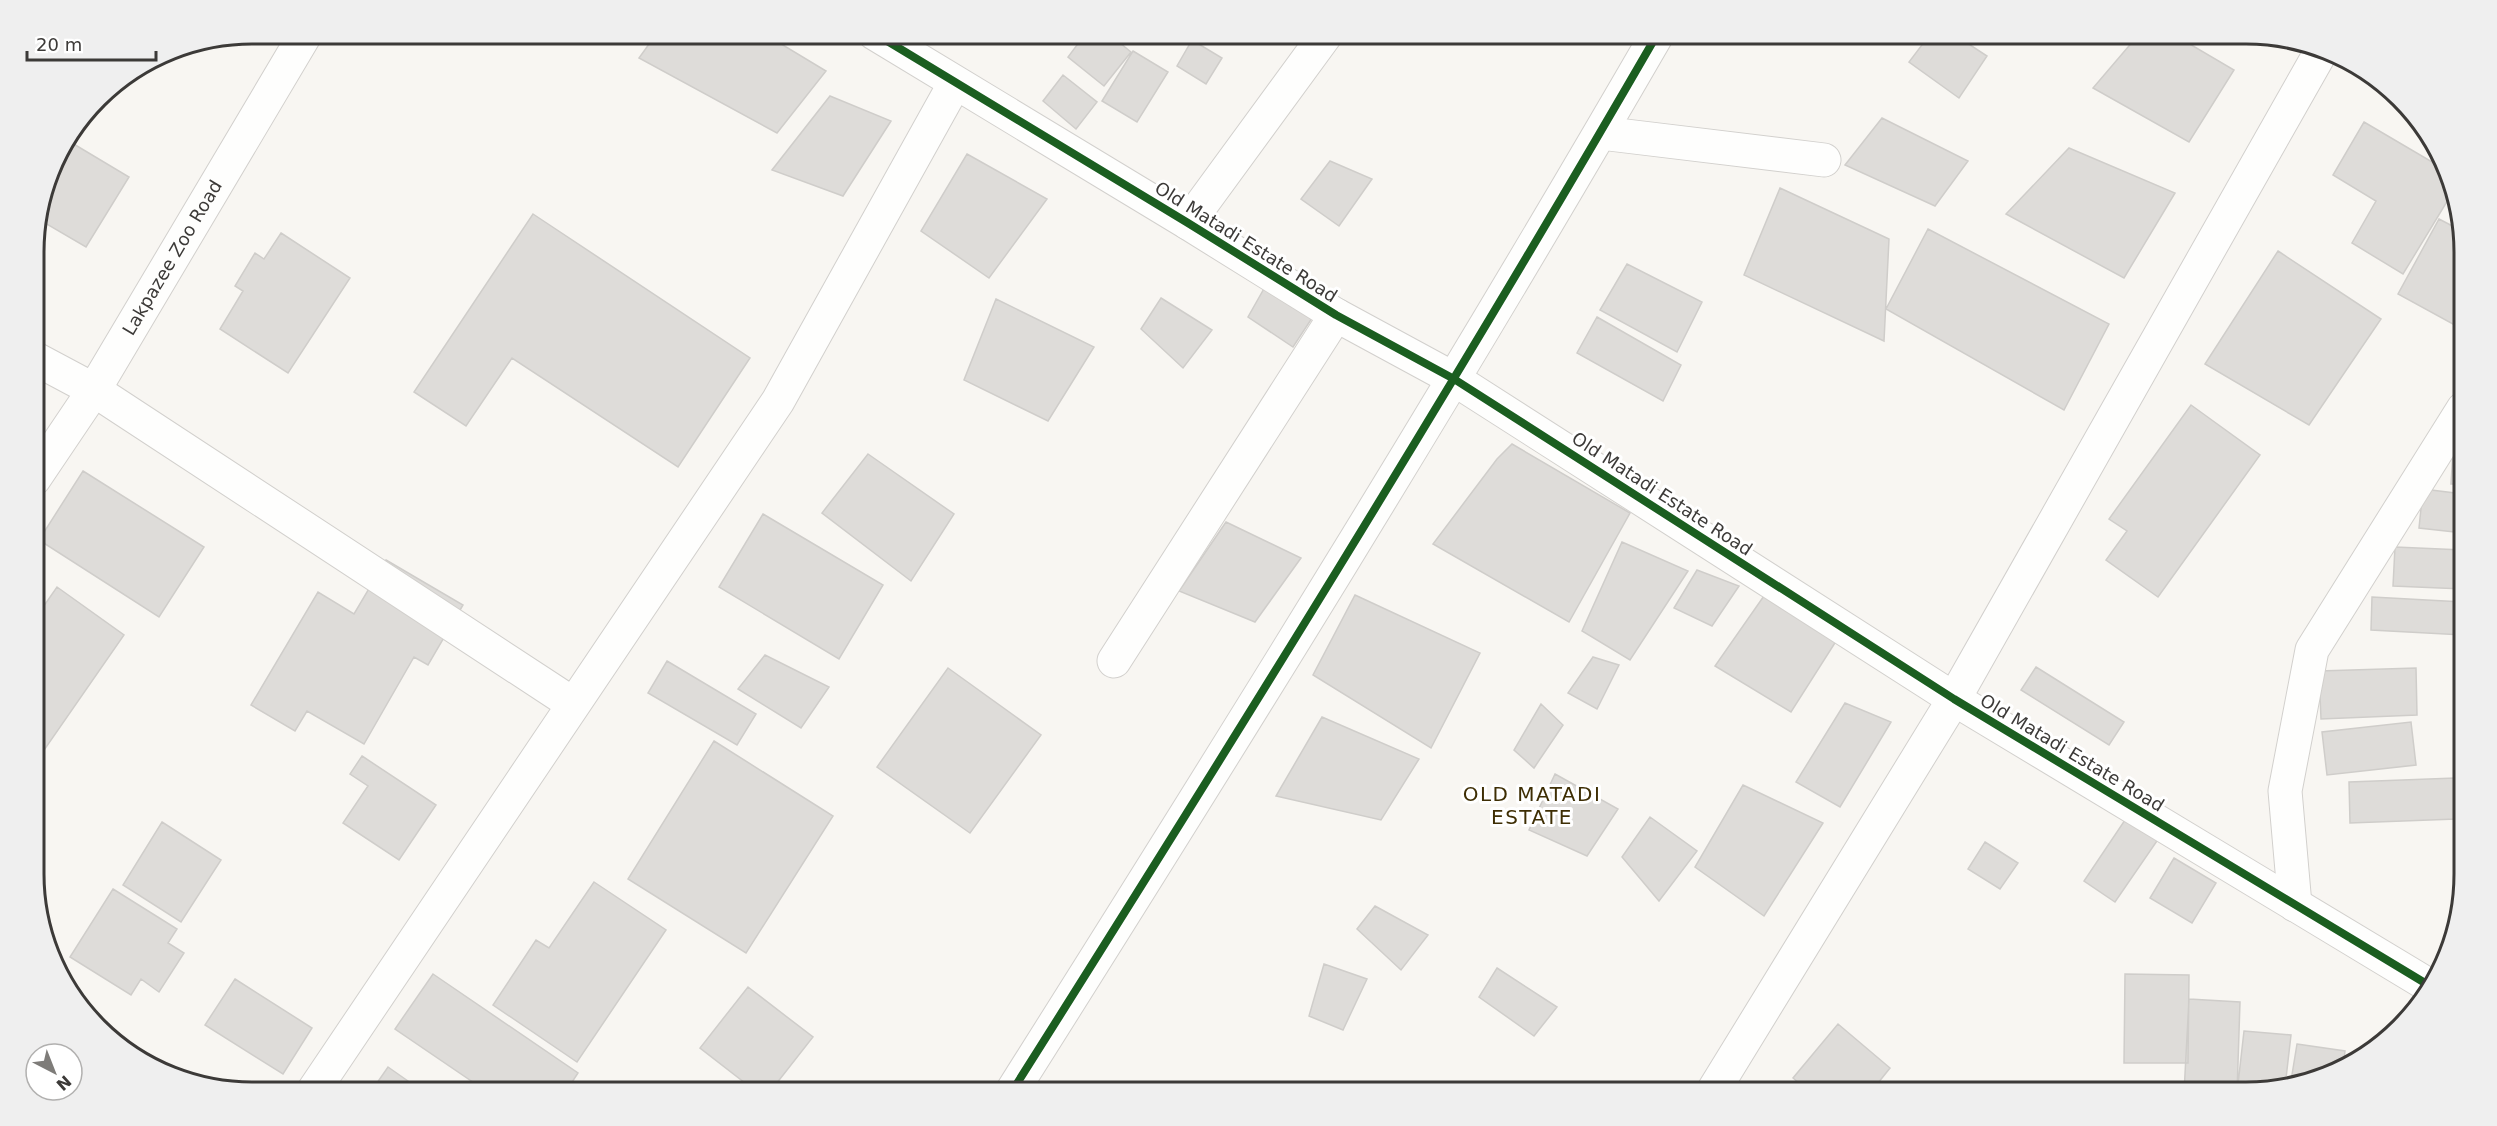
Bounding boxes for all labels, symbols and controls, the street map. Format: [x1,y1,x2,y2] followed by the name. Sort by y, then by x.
[27,24,156,62] scale bar
[36,34,82,55] text: 20 m
[118,176,226,339] street label: Lakpazee Zoo Road
[1151,177,1341,306] street label: Old Matadi Estate Road
[1568,427,1756,560] street label: Old Matadi Estate Road
[1976,689,2168,816] street label: Old Matadi Estate Road
[1463,782,1601,829] district label: OLD MATADI ESTATE
[24,1042,84,1102] north arrow
[52,1071,75,1094] text: N

